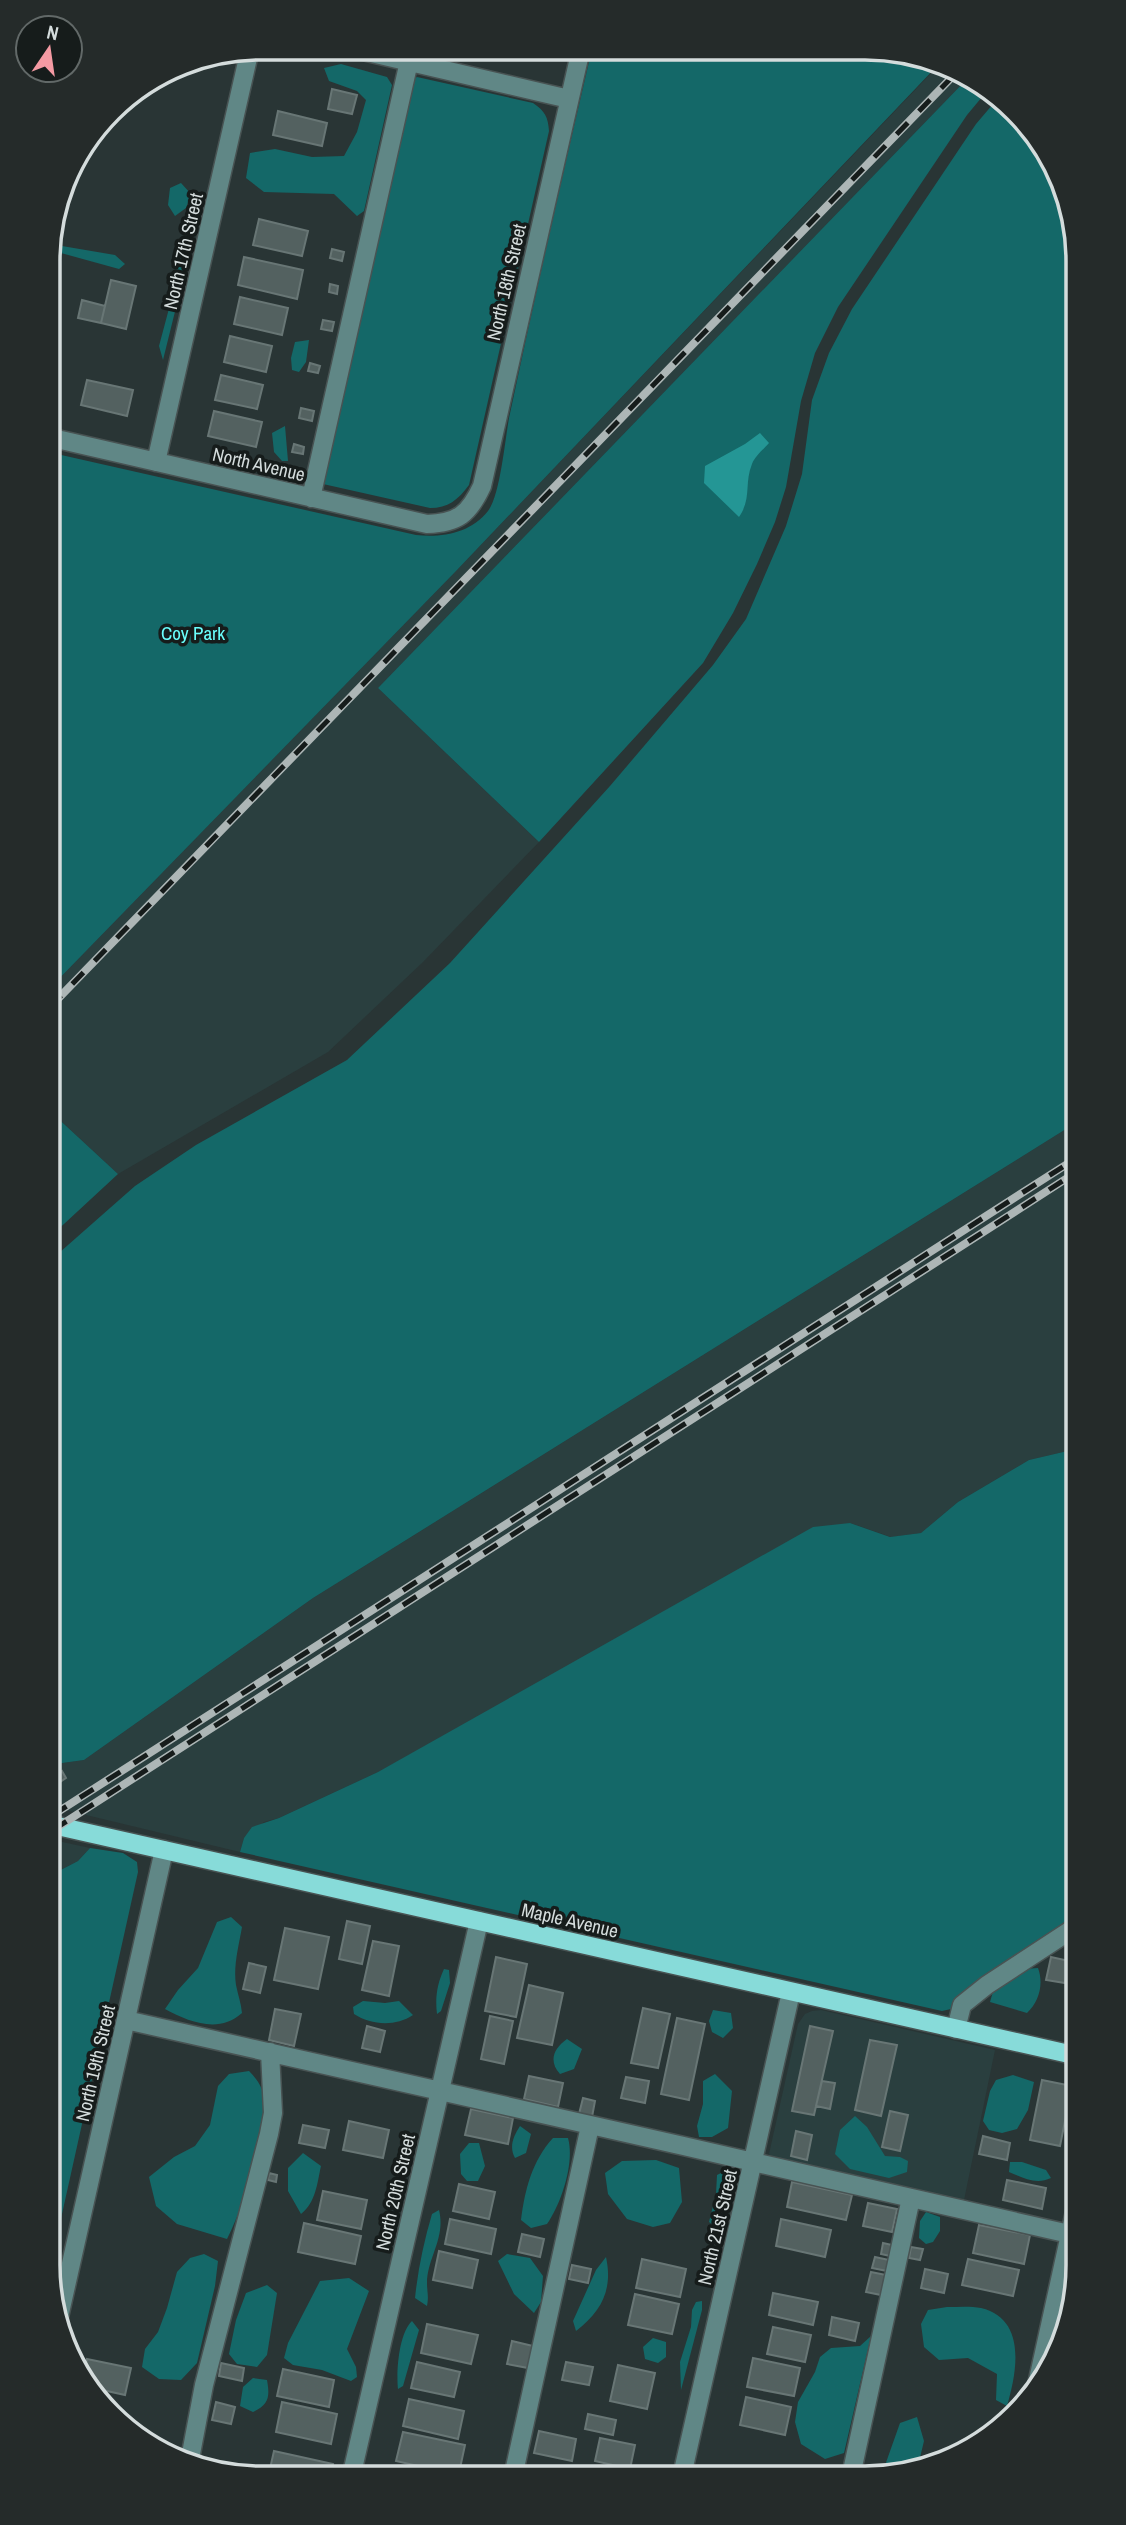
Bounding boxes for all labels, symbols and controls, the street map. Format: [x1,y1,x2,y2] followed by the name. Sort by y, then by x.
[14,14,84,84] north arrow
[44,19,61,46] text: N
[157,190,209,312] street label: North 17th Street
[480,221,532,343] street label: North 18th Street
[210,441,308,487] street label: North Avenue
[161,620,225,646] park label: Coy Park
[519,1896,621,1944] street label: Maple Avenue
[69,2002,121,2124] street label: North 19th Street
[369,2131,421,2253] street label: North 20th Street
[691,2166,743,2287] street label: North 21st Street

